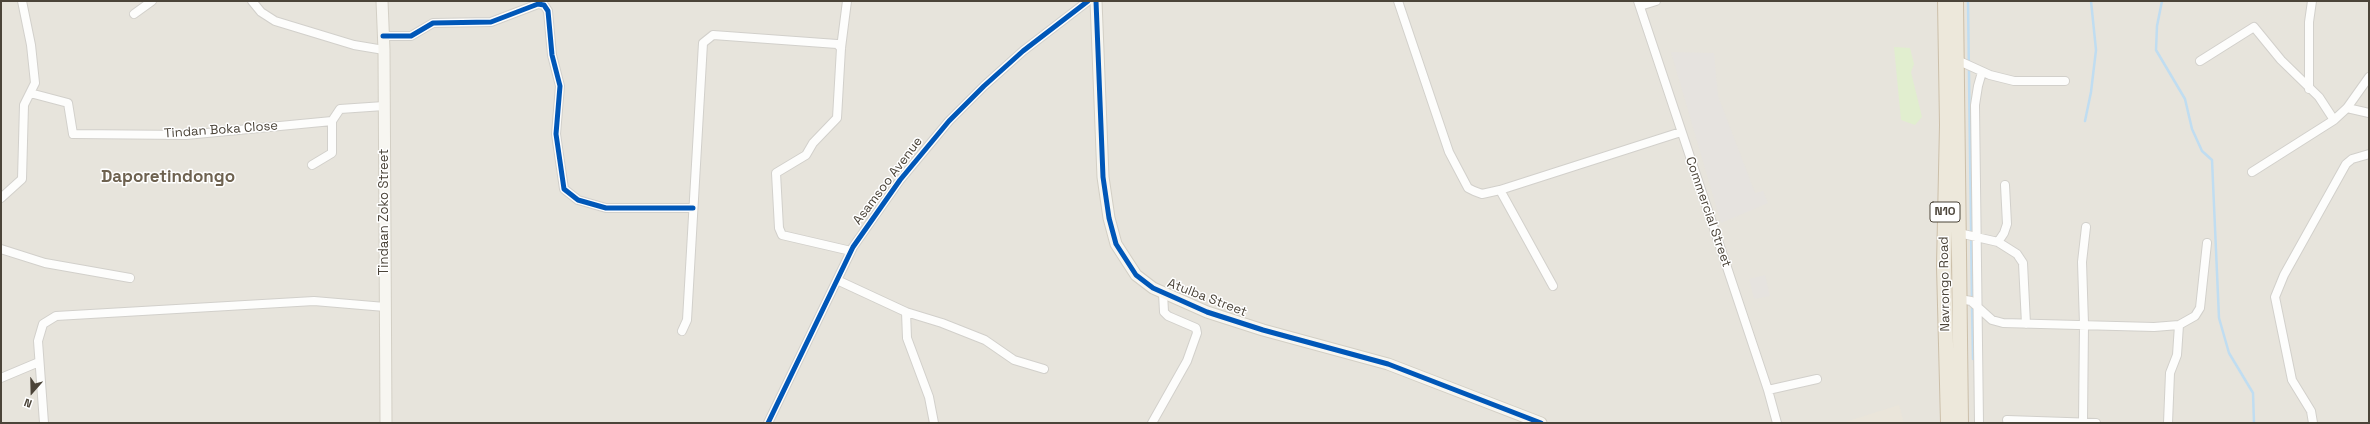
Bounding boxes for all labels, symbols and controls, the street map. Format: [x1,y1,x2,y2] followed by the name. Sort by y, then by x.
[163,118,279,142] street label: Tindan Boka Close
[850,134,926,228] street label: Asamsoo Avenue
[376,149,392,275] street label: Tindaan Zoko Street
[1682,155,1734,269] street label: Commercial Street
[101,167,235,187] district label: Daporetindongo
[1930,202,1960,222] road number: N10
[1936,236,1954,332] street label: Navrongo Road
[1165,276,1249,320] street label: Atulba Street
[12,372,52,412] north arrow
[22,395,34,411] text: N

